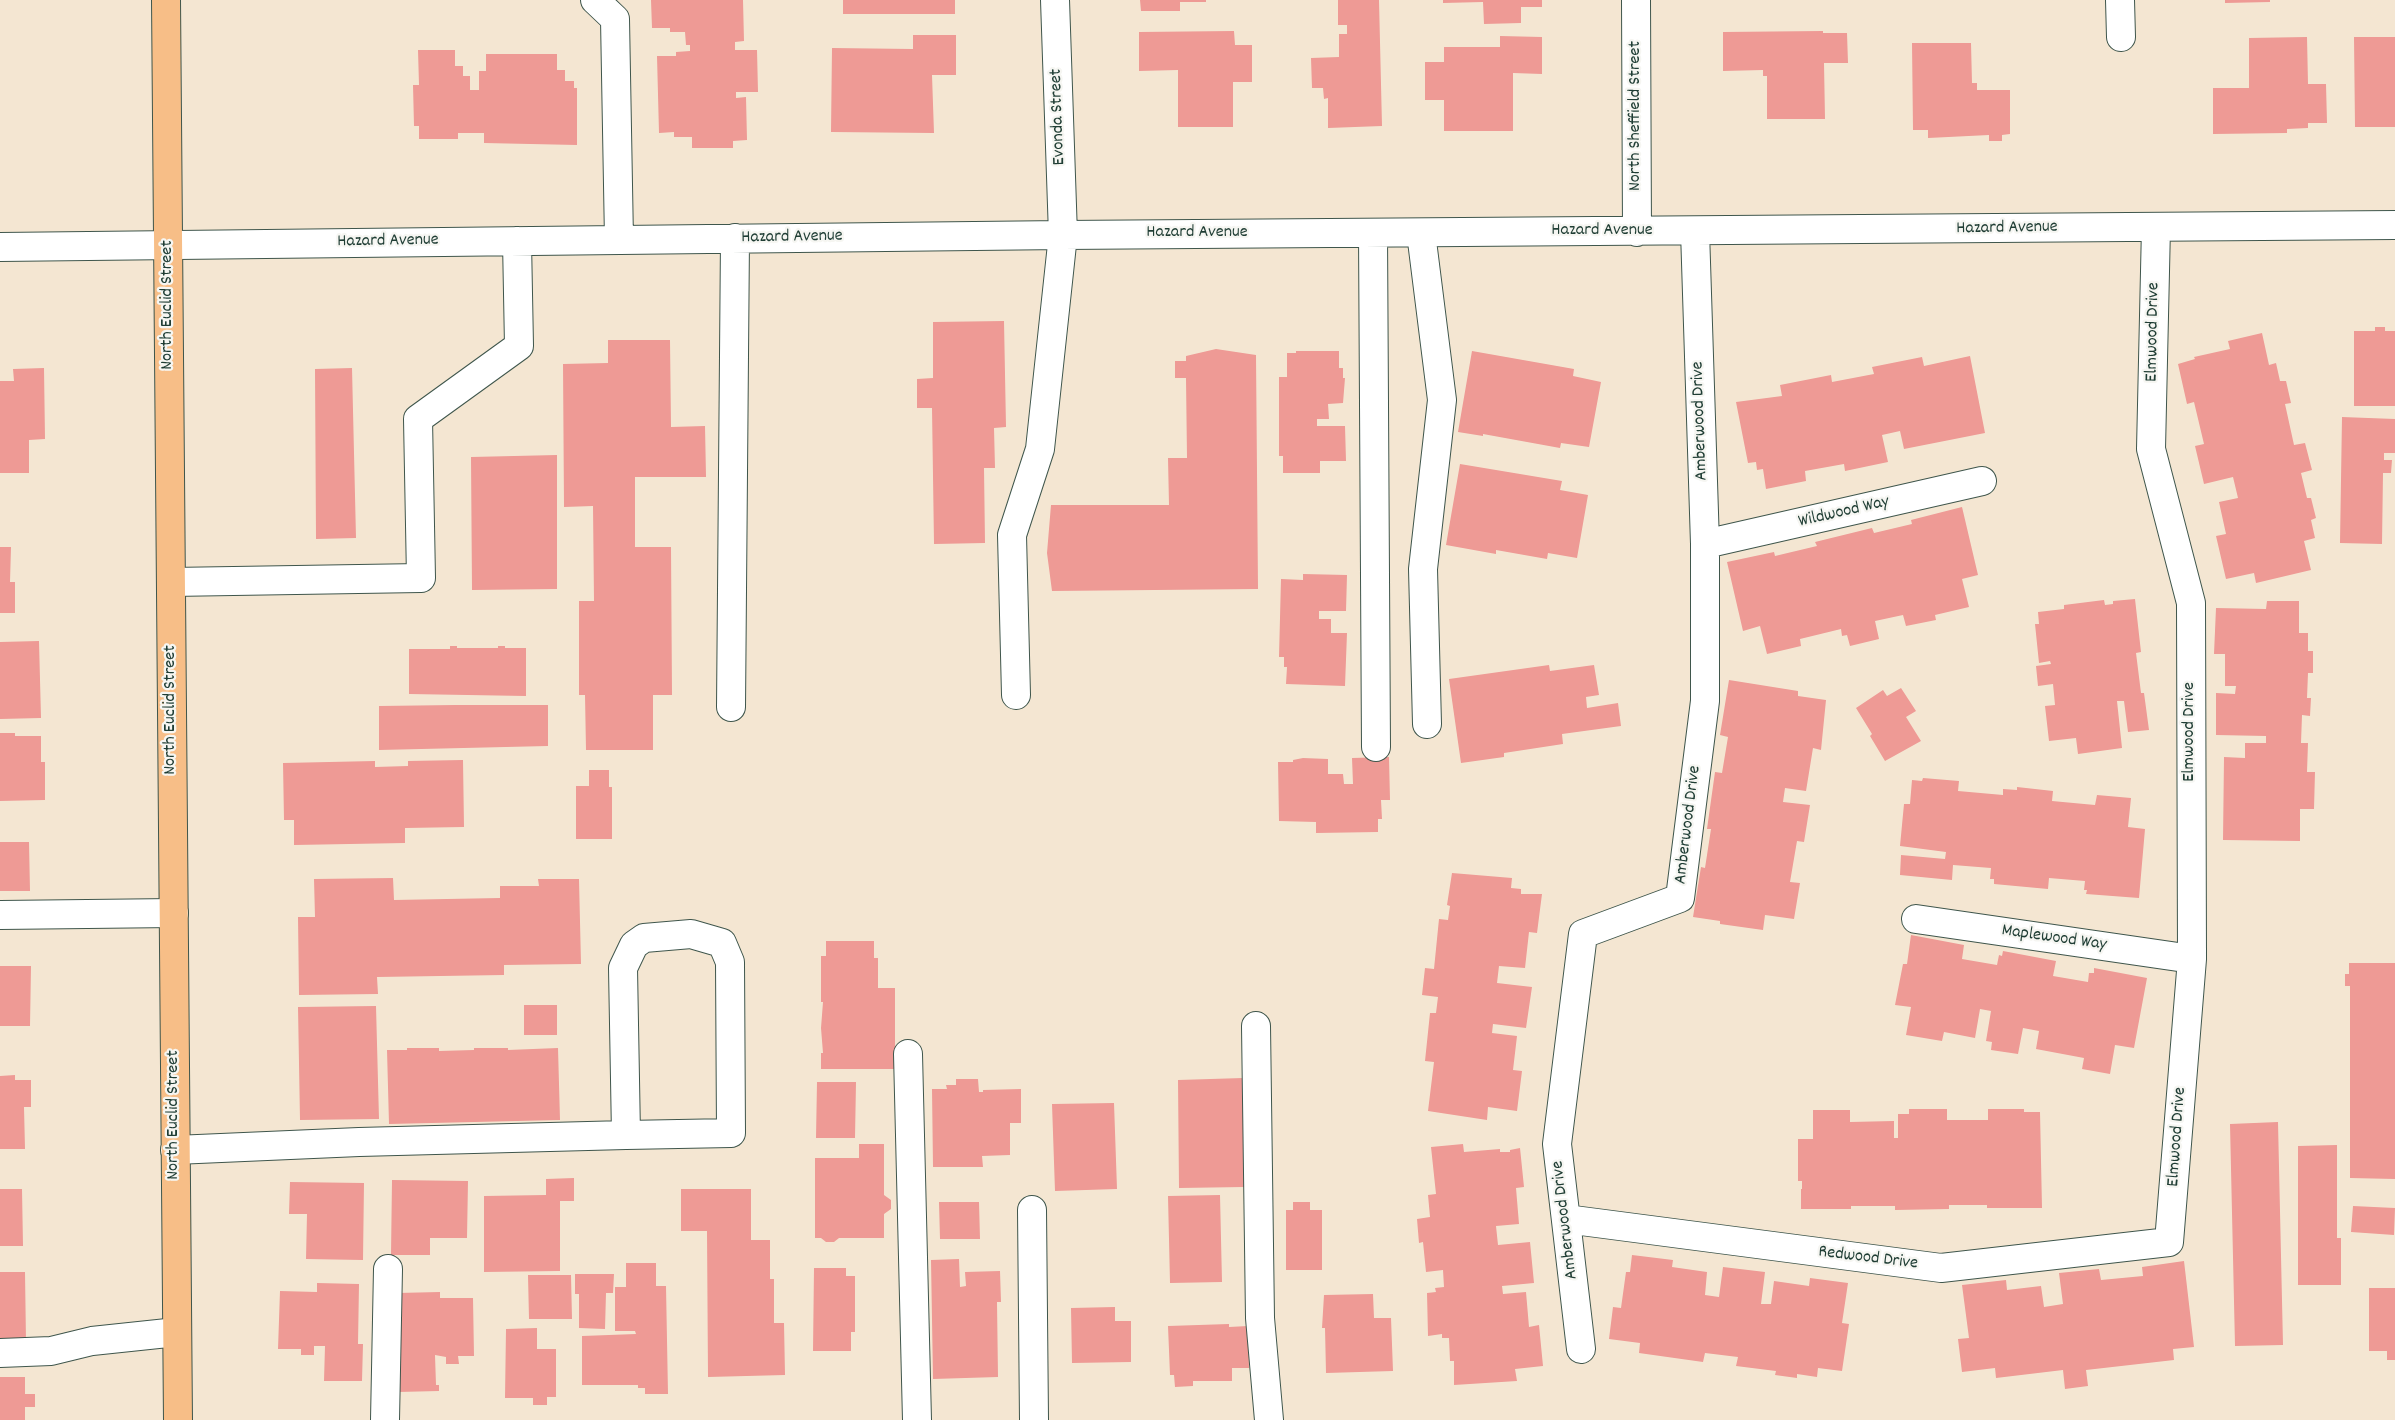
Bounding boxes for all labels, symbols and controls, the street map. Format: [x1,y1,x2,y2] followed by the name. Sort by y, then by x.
[1626,41,1648,191] street label: North Sheffield Street
[1047,68,1071,166] street label: Evonda Street
[1956,217,2058,241] street label: Hazard Avenue
[1551,221,1653,243] street label: Hazard Avenue
[1146,223,1248,245] street label: Hazard Avenue
[741,226,843,250] street label: Hazard Avenue
[337,230,439,254] street label: Hazard Avenue
[158,240,180,370] street label: North Euclid Street
[2142,282,2166,382] street label: Elmwood Drive
[1688,361,1714,481] street label: Amberwood Drive
[1796,492,1892,534] street label: Wildwood Way
[161,645,183,775] street label: North Euclid Street
[2180,682,2202,782] street label: Elmwood Drive
[1671,764,1707,886] street label: Amberwood Drive
[2000,921,2108,957] street label: Maplewood Way
[164,1050,186,1180] street label: North Euclid Street
[2164,1087,2192,1187] street label: Elmwood Drive
[1548,1159,1584,1281] street label: Amberwood Drive
[1817,1242,1919,1276] street label: Redwood Drive

